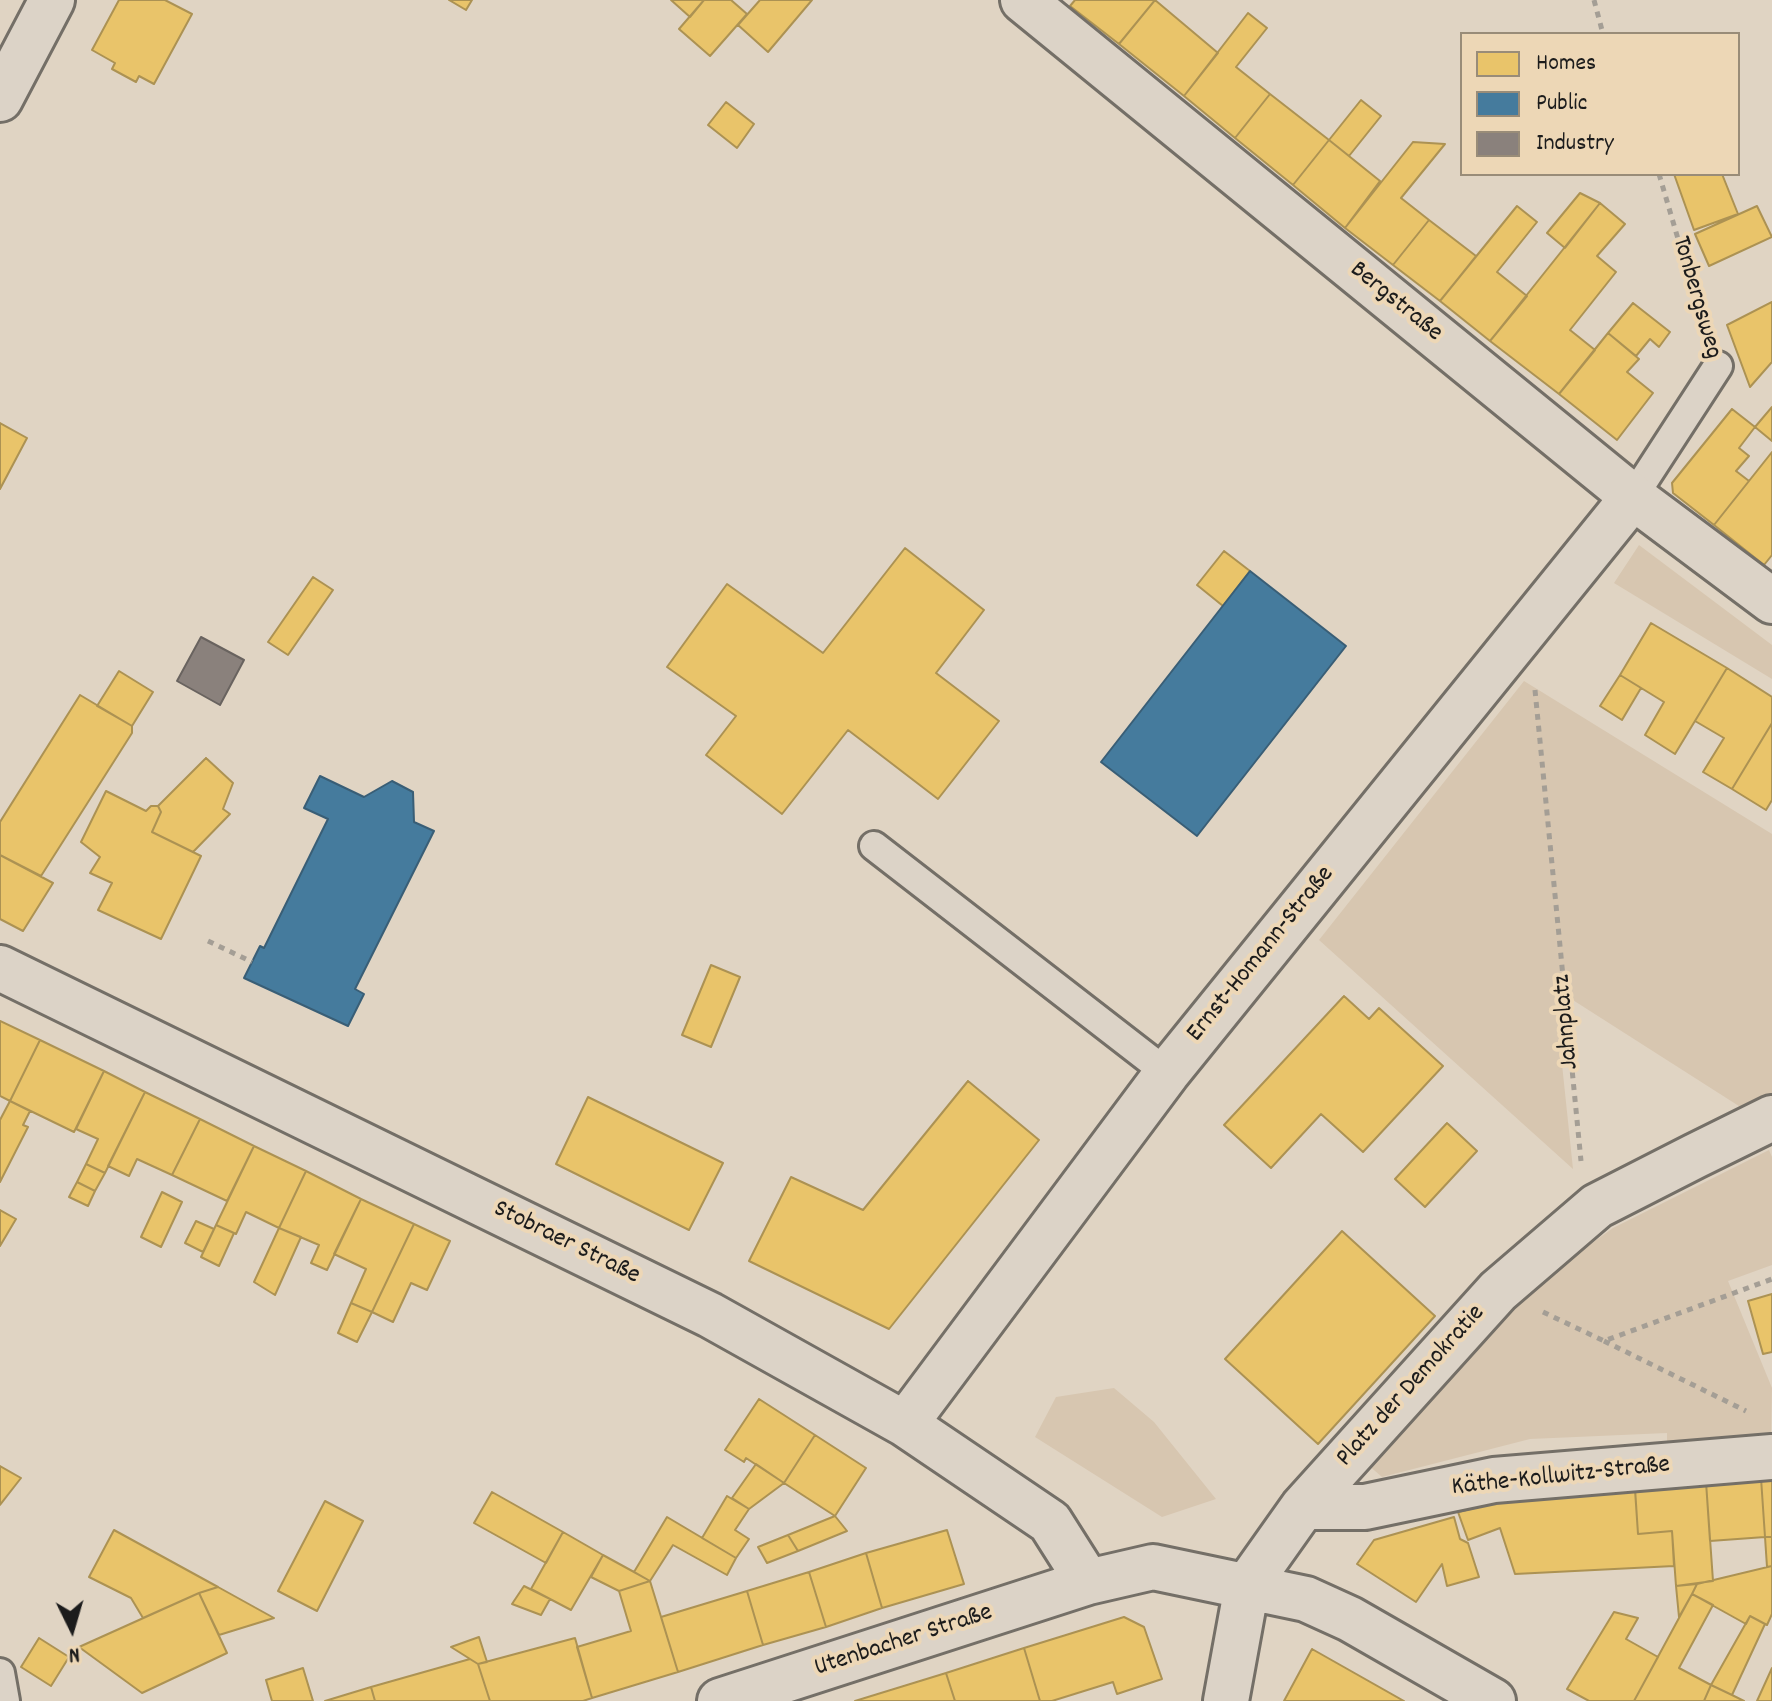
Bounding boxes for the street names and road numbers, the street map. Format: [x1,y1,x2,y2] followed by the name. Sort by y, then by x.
[1663,233,1727,363] street label: Tonbergsweg
[1342,256,1448,350] street label: Bergstraße
[1181,861,1343,1049] street label: Ernst-Homann-Straße
[1548,973,1588,1071] street label: Jahnplatz
[488,1195,644,1293] street label: Stobraer Straße
[1331,1299,1493,1475] street label: Platz der Demokratie
[1450,1451,1672,1505] street label: Käthe-Kollwitz-Straße
[811,1599,997,1685] street label: Utenbacher Straße

